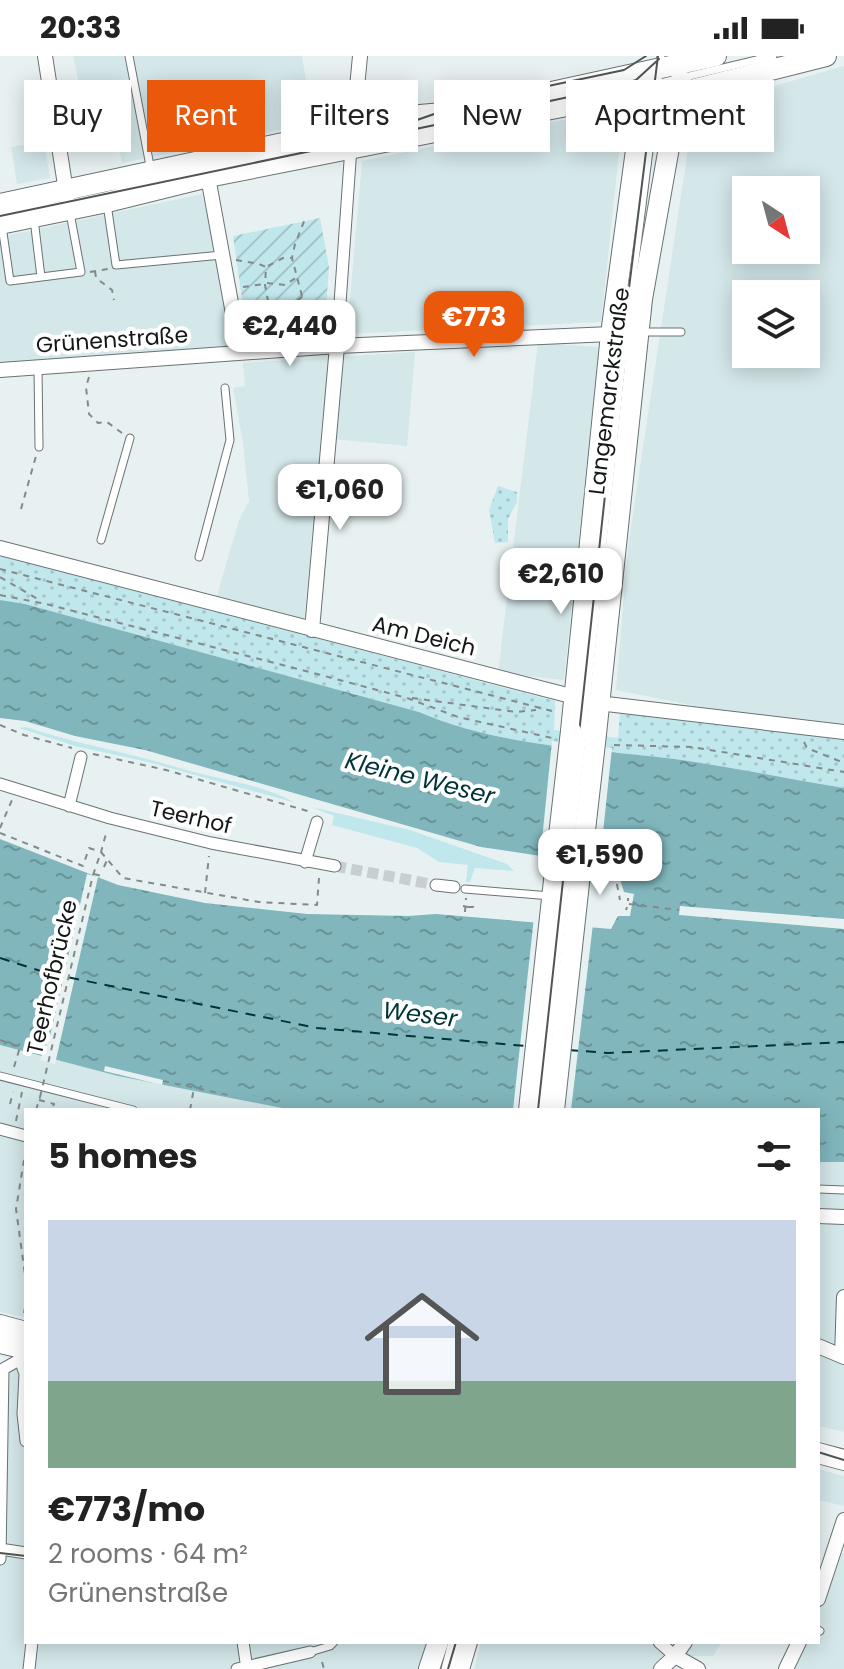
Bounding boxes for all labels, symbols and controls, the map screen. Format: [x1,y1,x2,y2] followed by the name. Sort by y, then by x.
[40,6,122,49] text: 20:33
[24,80,131,152] chip: Buy
[147,80,265,152] chip: Rent
[281,80,418,152] chip: Filters
[434,80,550,152] chip: New
[566,80,774,152] chip: Apartment
[732,176,820,264] north arrow
[732,176,820,368] map controls
[732,280,820,368] button: layers
[581,286,637,496] street label: Langemarckstraße
[427,291,521,359] pin: €773
[442,299,506,335] text: €773
[225,300,355,368] pin: €2,440
[242,308,338,344] text: €2,440
[35,319,189,361] street label: Grünenstraße
[275,464,405,532] pin: €1,060
[296,472,384,508] text: €1,060
[496,548,626,616] pin: €2,610
[518,556,604,592] text: €2,610
[369,608,479,664] street label: Am Deich
[342,743,499,813] water label: Kleine Weser
[147,793,235,841] street label: Teerhof
[535,829,665,897] pin: €1,590
[556,837,644,873] text: €1,590
[19,896,85,1058] street label: Teerhofbrücke
[381,993,460,1035] water label: Weser
[48,1132,198,1180] text: 5 homes
[752,1134,796,1178] icon: filters
[350,1272,494,1416] icon: home
[48,1485,205,1533] text: €773/mo
[48,1536,248,1572] text: 2 rooms · 64 m²
[48,1575,228,1611] text: Grünenstraße

